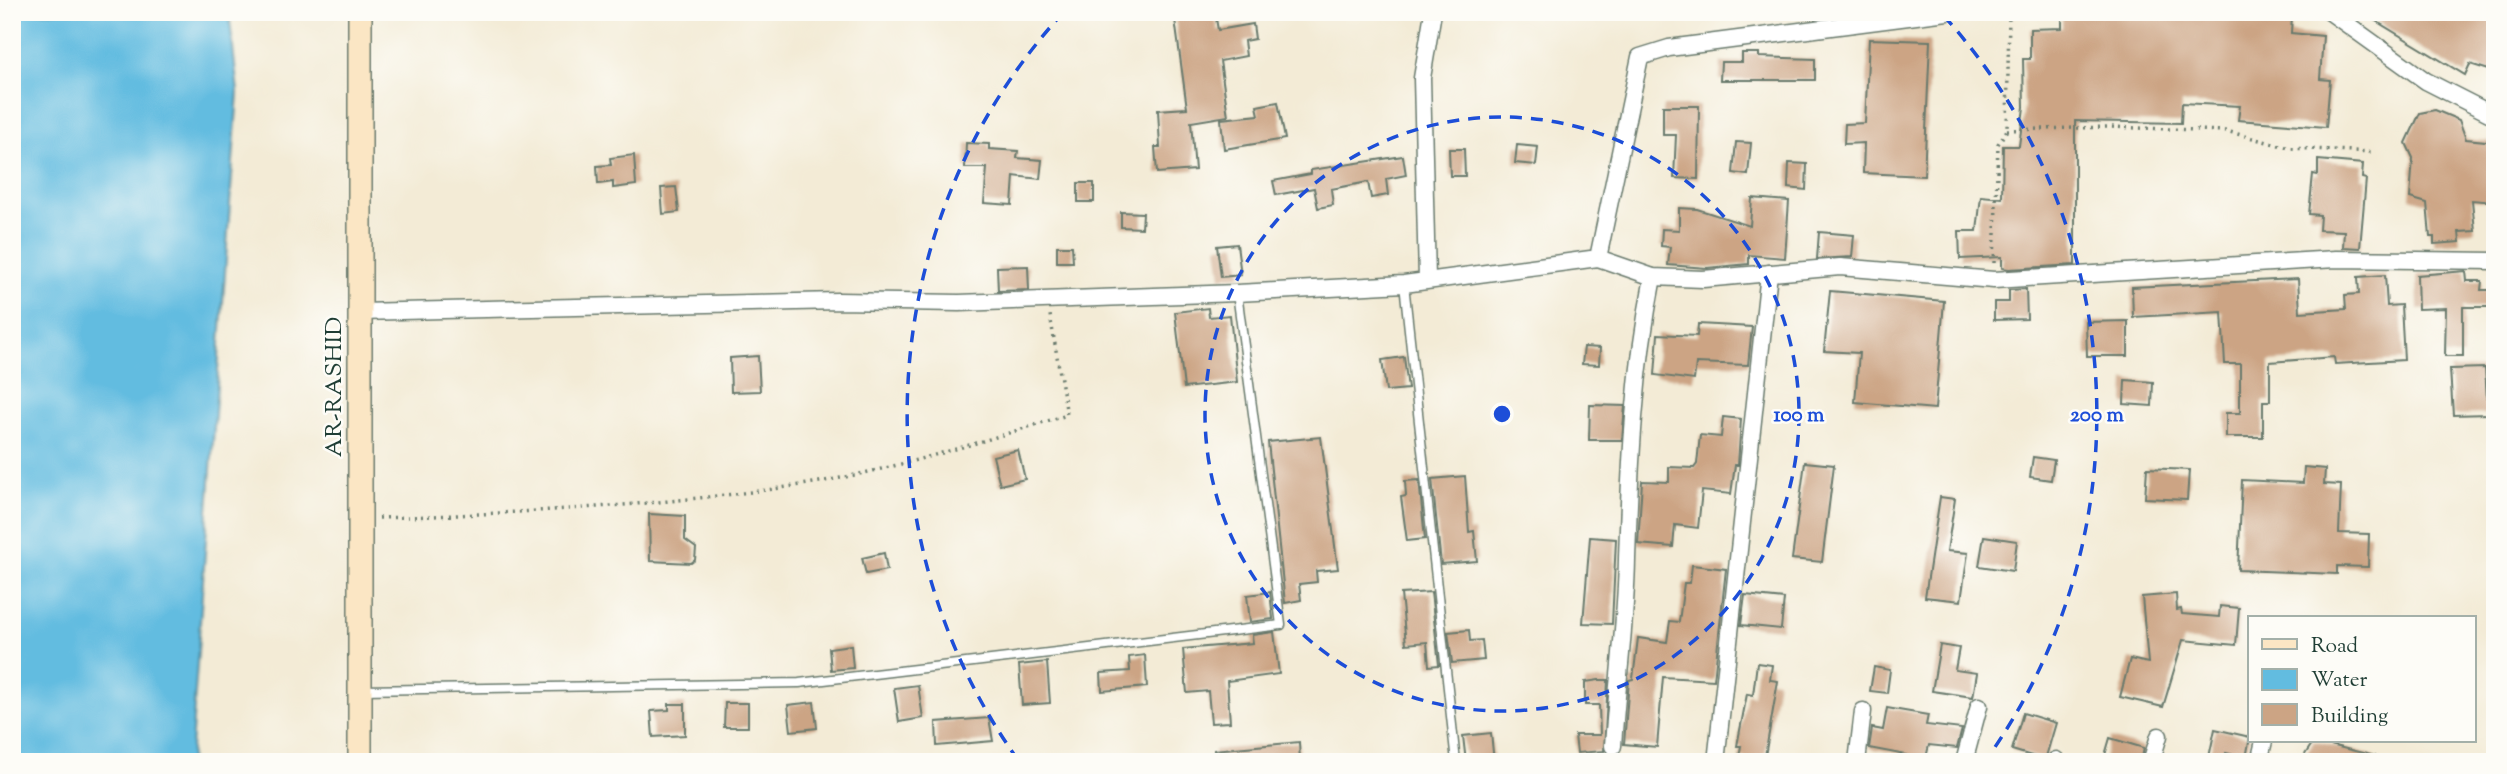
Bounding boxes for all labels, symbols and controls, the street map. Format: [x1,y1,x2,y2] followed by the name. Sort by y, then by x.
[318,317,352,457] street label: AR-RASHID
[1774,401,1825,431] text: 100 m
[2070,401,2125,431] text: 200 m
[1490,402,1514,426] centre of rings
[2248,616,2476,742] legend
[2311,632,2358,662] text: Road
[2311,666,2368,696] text: Water
[2311,702,2388,732] text: Building

